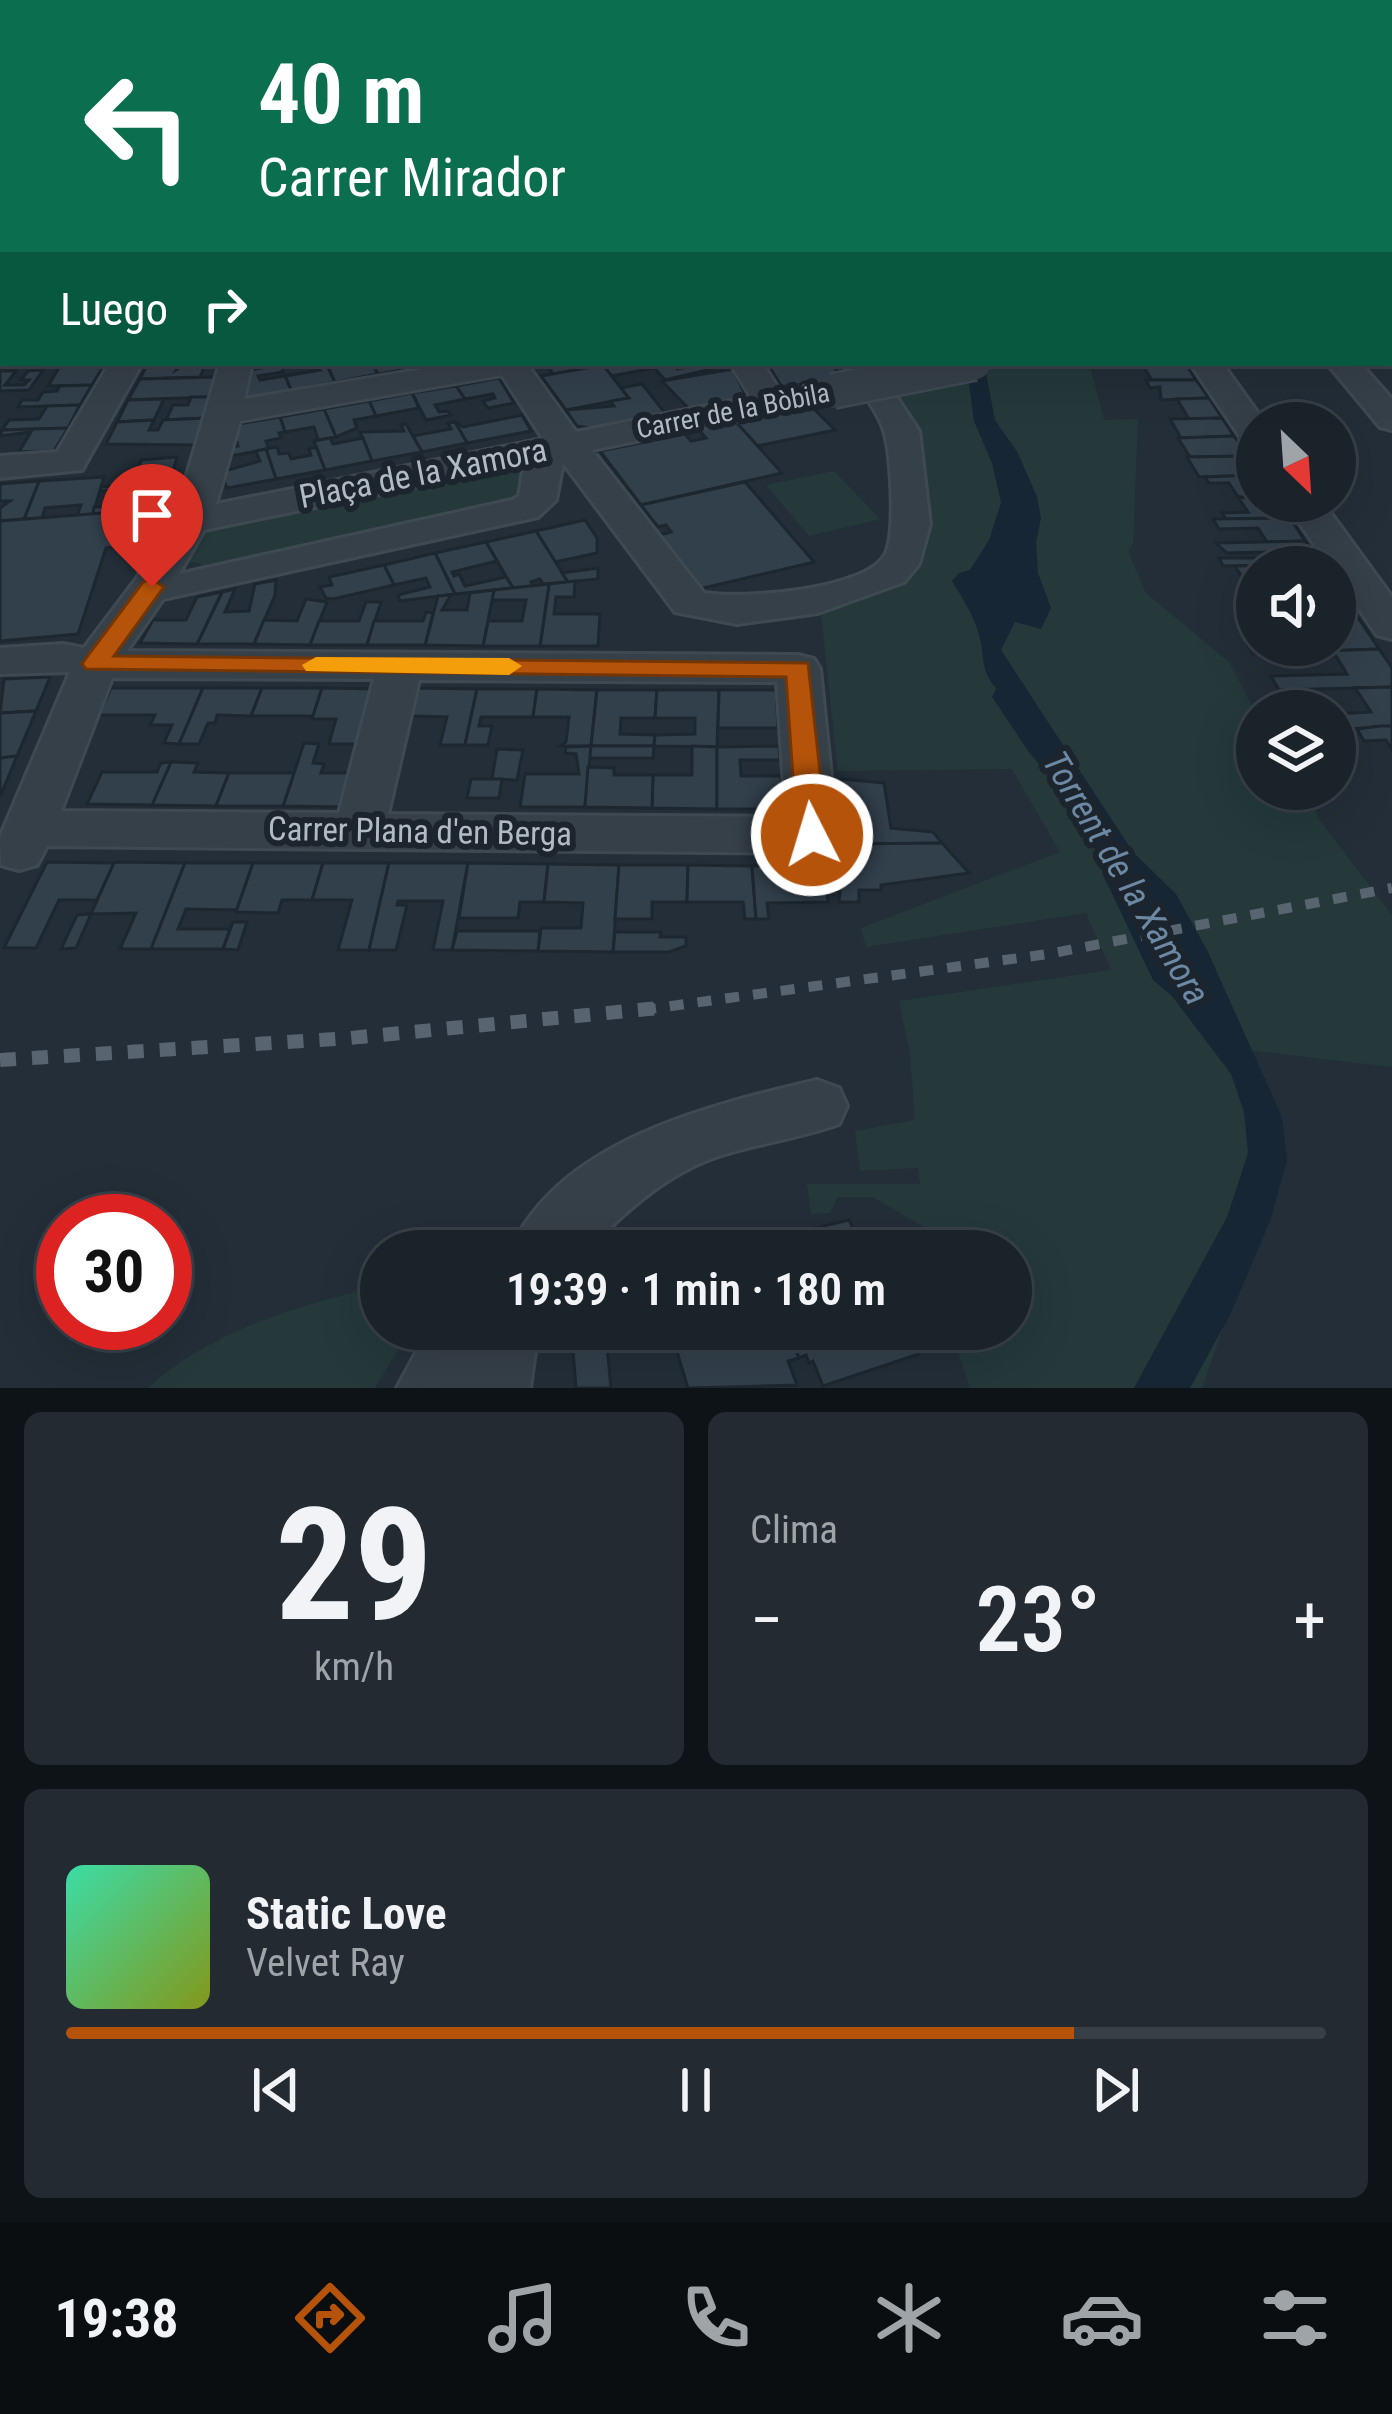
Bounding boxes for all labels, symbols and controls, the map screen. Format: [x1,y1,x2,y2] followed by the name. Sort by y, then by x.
[258,45,425,144] text: 40 m
[60,48,216,204] icon: left
[258,146,566,209] text: Carrer Mirador
[192,276,258,342] icon: right
[60,283,168,336] text: Luego
[634,377,832,445] street label: Carrer de la Bòbila
[1236,402,1356,522] north arrow
[1236,402,1356,810] map controls
[296,430,550,516] street label: Plaça de la Xamora
[101,464,203,587] pin
[119,482,185,548] icon: arrive
[1236,546,1356,666] button: sound
[1236,690,1356,810] button: layers
[1034,744,1218,1012] water label: Torrent de la Xamora
[749,772,875,898] position arrow
[268,809,572,853] street label: Carrer Plana d'en Berga
[36,1194,192,1350] speed limit sign: 30
[506,1263,886,1316] text: 19:39 · 1 min · 180 m
[275,1474,433,1657] text: 29
[750,1507,838,1553] text: Clima
[975,1568,1101,1673] text: 23°
[750,1582,783,1659] text: −
[1293,1582,1326,1659] text: +
[314,1644,394,1690] text: km/h
[246,1887,447,1940] text: Static Love
[246,1940,405,1986] text: Velvet Ray
[243,2057,309,2123] icon: previous
[663,2057,729,2123] icon: pause
[1083,2057,1149,2123] icon: next
[288,2276,372,2360] icon: directions
[481,2276,565,2360] icon: music
[674,2276,758,2360] icon: phone
[867,2276,951,2360] icon: climate
[1060,2276,1144,2360] icon: car
[1253,2276,1337,2360] icon: filters
[55,2287,179,2350] text: 19:38

